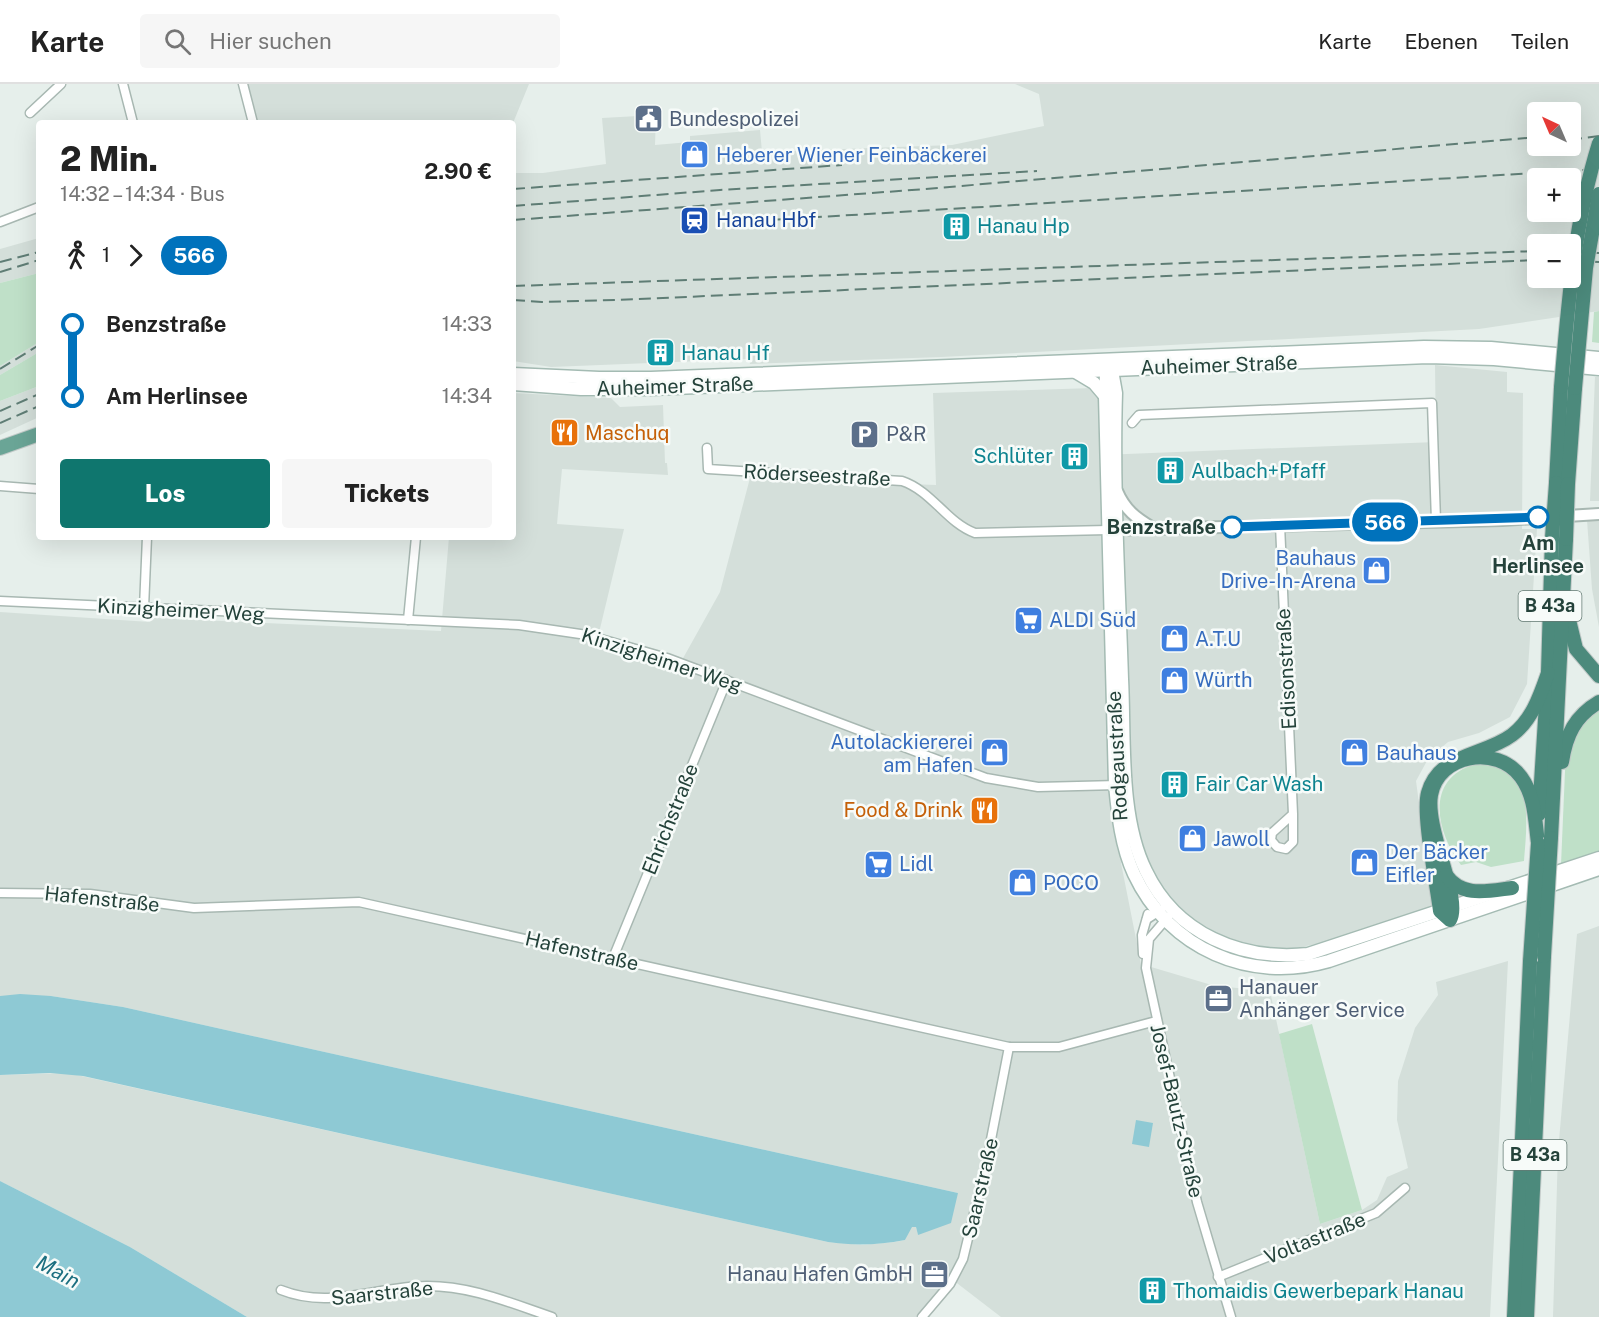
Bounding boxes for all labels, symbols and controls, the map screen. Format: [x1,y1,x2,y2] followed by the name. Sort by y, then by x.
[140,14,560,68] search box
[30,25,104,58] text: Karte
[161,25,194,58] icon: search
[209,28,332,54] text: Hier suchen
[1318,29,1372,54] text: Karte
[1405,29,1478,54] text: Ebenen
[1511,29,1569,54] text: Teilen
[1527,102,1581,156] north arrow
[1527,102,1581,288] map controls
[632,103,664,135] public building icon: Bundespolizei
[669,107,799,131] place label: Bundespolizei
[679,139,711,171] shop icon: Heberer Wiener Feinbäckerei
[60,140,158,178] text: 2 Min.
[716,143,987,167] place label: Heberer Wiener Feinbäckerei
[424,158,492,184] text: 2.90 €
[1527,168,1581,222] button: +
[60,182,225,206] text: 14:32 – 14:34 · Bus
[679,204,711,236] station icon: Hanau Hbf
[716,208,816,232] place label: Hanau Hbf
[940,210,972,242] building icon: Hanau Hp
[977,214,1070,238] place label: Hanau Hp
[1527,234,1581,288] button: −
[60,239,93,272] icon: walk
[119,239,152,272] icon: forward
[102,243,110,267] text: 1
[173,243,215,268] text: 566
[106,311,226,337] text: Benzstraße
[442,312,492,336] text: 14:33
[644,337,676,369] building icon: Hanau Hf
[681,341,770,365] place label: Hanau Hf
[1140,350,1298,380] street label: Auheimer Straße
[596,371,754,401] street label: Auheimer Straße
[106,383,248,409] text: Am Herlinsee
[442,384,492,408] text: 14:34
[548,417,580,449] restaurant icon: Maschuq
[849,418,881,450] parking icon: P&R
[585,421,670,445] place label: Maschuq
[886,422,926,446] place label: P&R
[1058,440,1090,472] building icon: Schlüter
[973,444,1053,468] place label: Schlüter
[1154,455,1186,487] building icon: Aulbach+Pfaff
[60,459,270,528] button: Los
[282,459,492,528] button: Tickets
[743,459,891,491] street label: Röderseestraße
[1191,459,1326,483] place label: Aulbach+Pfaff
[1350,502,1420,542] line badge: 566
[1527,506,1549,528] marker: Am Herlinsee
[1364,510,1406,535] text: 566
[1107,515,1216,539] place label: Benzstraße
[1221,516,1243,538] marker: Benzstraße
[1492,531,1584,578] place label: Am Herlinsee
[1220,546,1356,593] place label: Bauhaus Drive-In-Arena
[1361,554,1393,586] shop icon: Bauhaus Drive-In-Arena
[1518,591,1582,621] road number: B 43a
[97,594,265,626] street label: Kinzigheimer Weg
[1012,604,1044,636] supermarket icon: ALDI Süd
[1049,608,1136,632] place label: ALDI Süd
[1271,608,1301,730] street label: Edisonstraße
[578,623,746,697] street label: Kinzigheimer Weg
[1158,623,1190,655] shop icon: A.T.U
[1195,627,1241,651] place label: A.T.U
[1158,664,1190,696] shop icon: Würth
[1195,668,1253,692] place label: Würth
[1102,690,1132,822] street label: Rodgaustraße
[830,730,973,777] place label: Autolackiererei am Hafen
[978,737,1010,769] shop icon: Autolackiererei am Hafen
[1339,737,1371,769] shop icon: Bauhaus
[1376,741,1457,765] place label: Bauhaus
[637,760,703,878] street label: Ehrichstraße
[1158,768,1190,800] building icon: Fair Car Wash
[1195,772,1323,796] place label: Fair Car Wash
[968,794,1000,826] restaurant icon: Food & Drink
[843,798,963,822] place label: Food & Drink
[1176,823,1208,855] shop icon: Jawoll
[1213,827,1270,851] place label: Jawoll
[1385,840,1488,887] place label: Der Bäcker Eifler
[1348,847,1380,879] shop icon: Der Bäcker Eifler
[862,848,894,880] supermarket icon: Lidl
[899,852,934,876] place label: Lidl
[1006,867,1038,899] shop icon: POCO
[1043,871,1099,895] place label: POCO
[43,881,161,917] street label: Hafenstraße
[523,926,641,976] street label: Hafenstraße
[1239,975,1405,1022] place label: Hanauer Anhänger Service
[1202,982,1234,1014] office icon: Hanauer Anhänger Service
[1145,1022,1209,1200] street label: Josef-Bautz-Straße
[957,1135,1003,1241] street label: Saarstraße
[1504,1140,1567,1170] road number: B 43a
[1261,1207,1369,1269] street label: Voltastraße
[32,1249,84,1294] water label: Main
[918,1258,950,1290] office icon: Hanau Hafen GmbH
[727,1262,913,1286] place label: Hanau Hafen GmbH
[1136,1275,1168,1307] building icon: Thomaidis Gewerbepark Hanau
[330,1276,434,1310] street label: Saarstraße
[1173,1279,1464,1303] place label: Thomaidis Gewerbepark Hanau

